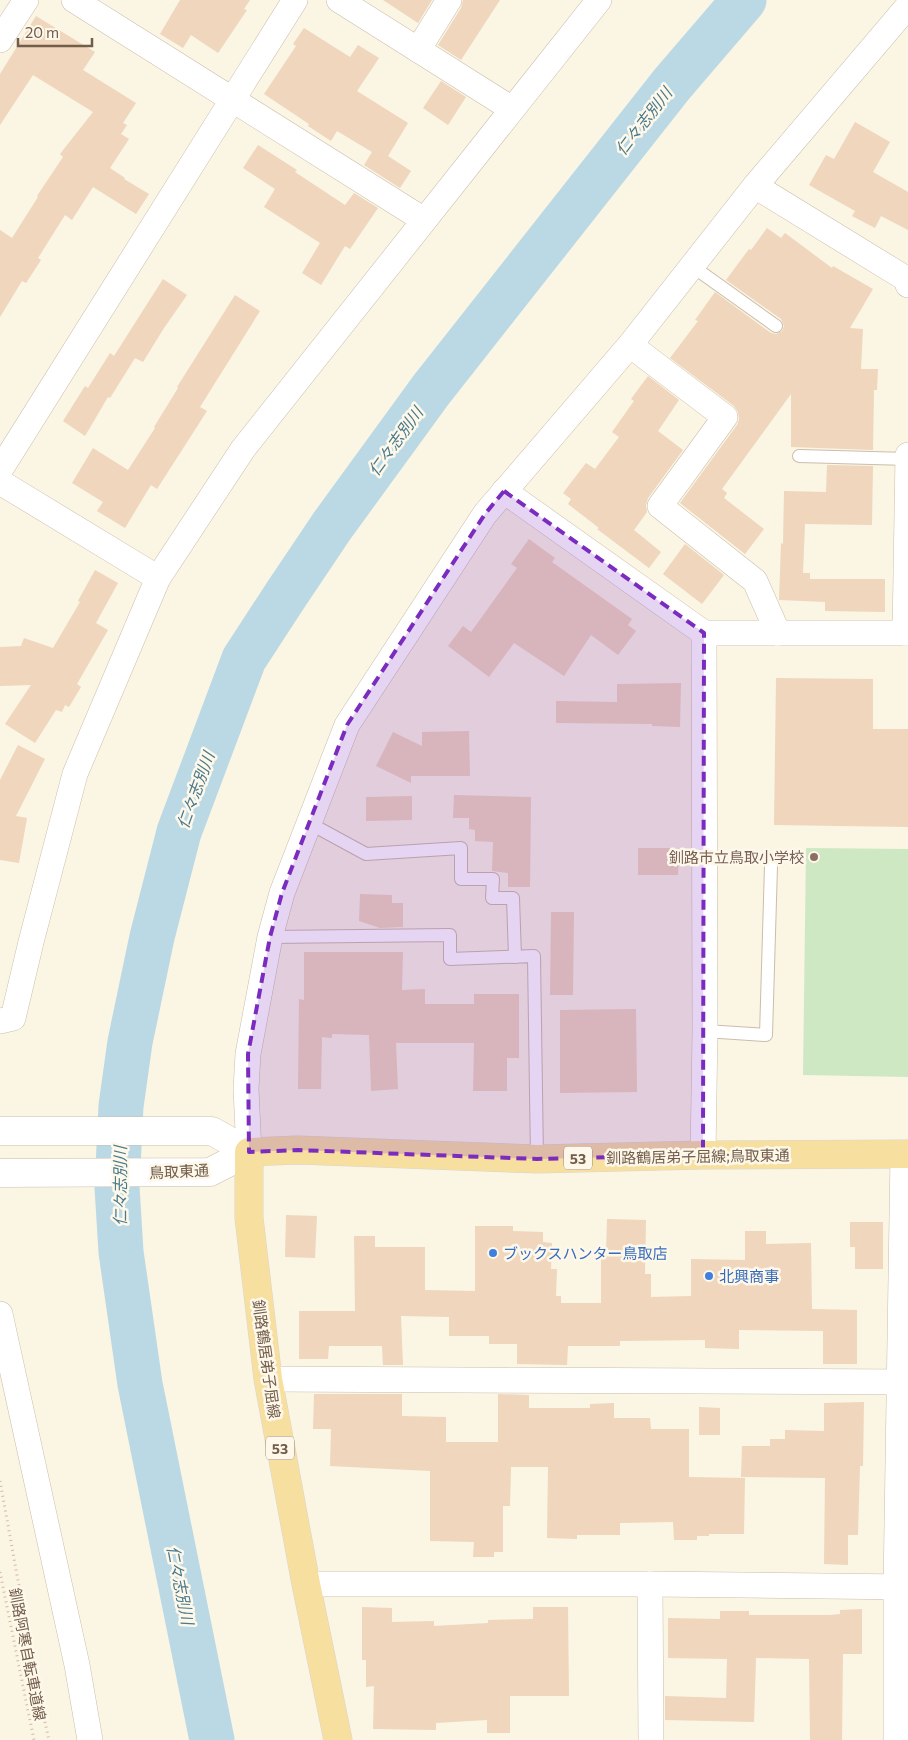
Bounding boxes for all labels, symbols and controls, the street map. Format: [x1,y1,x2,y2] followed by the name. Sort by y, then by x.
[18,15,91,47] scale bar
[25,23,59,41] text: 20 m
[611,82,676,158] water label: 仁々志別川
[364,401,427,479] water label: 仁々志別川
[172,747,218,831] water label: 仁々志別川
[669,848,804,866] place label: 釧路市立鳥取小学校
[808,851,820,863] marker: 釧路市立鳥取小学校
[110,1144,129,1226] water label: 仁々志別川
[606,1145,790,1167] street label: 釧路鶴居弟子屈線;鳥取東通
[564,1146,592,1170] road number: 53
[149,1160,209,1182] street label: 鳥取東通
[503,1244,668,1262] place label: ブックスハンター鳥取店
[487,1247,499,1259] marker: ブックスハンター鳥取店
[719,1267,779,1285] place label: 北興商事
[703,1270,715,1282] marker: 北興商事
[250,1298,284,1420] street label: 釧路鶴居弟子屈線
[266,1436,294,1460] road number: 53
[164,1544,198,1628] water label: 仁々志別川
[6,1586,50,1722] street label: 釧路阿寒自転車道線

